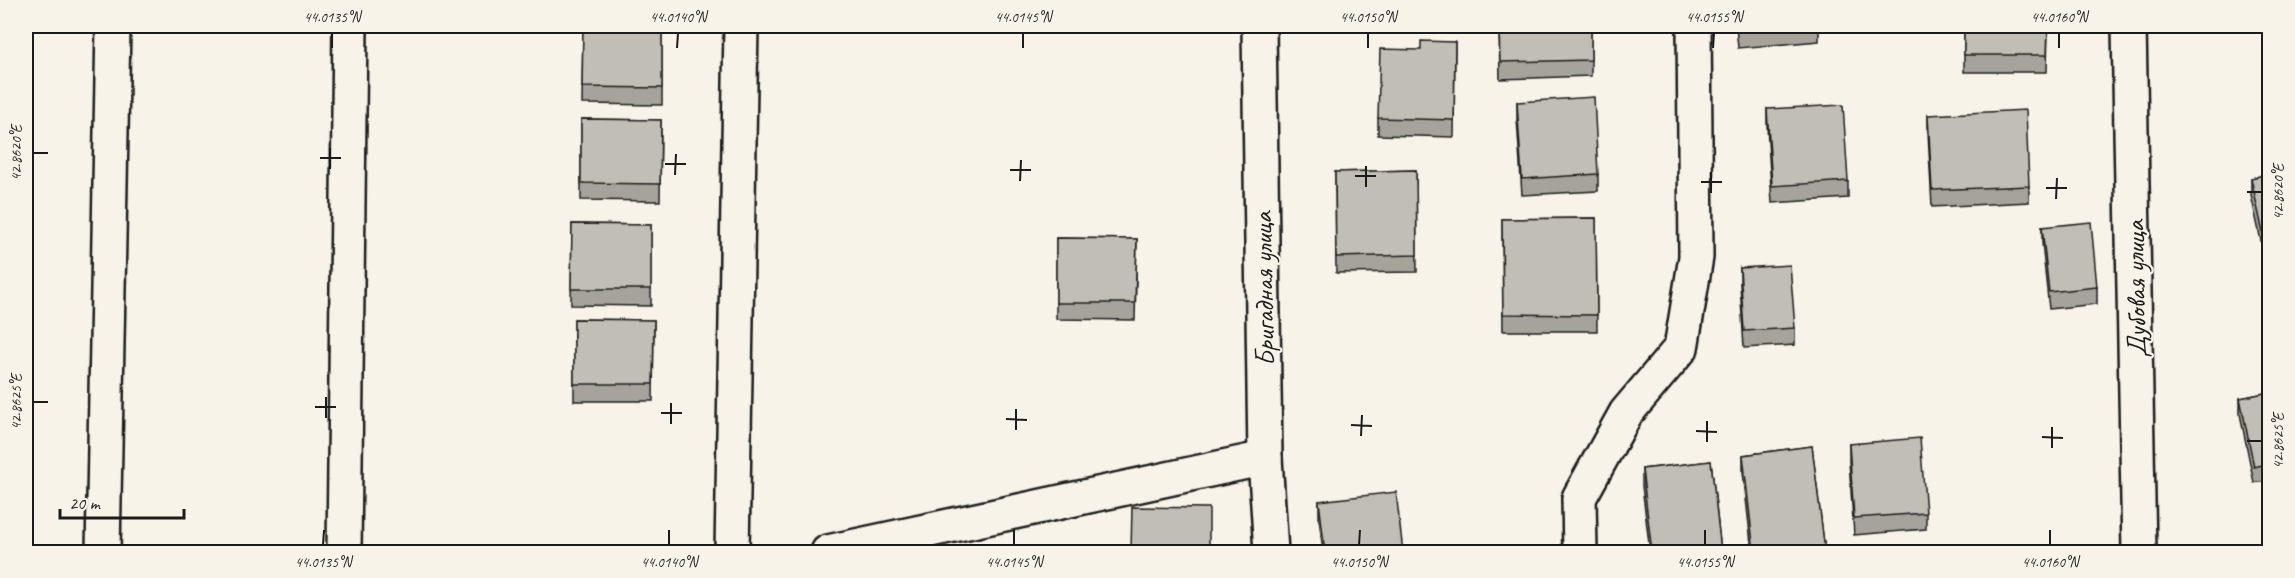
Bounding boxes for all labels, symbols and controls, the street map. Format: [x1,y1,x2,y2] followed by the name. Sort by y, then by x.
[304,8,363,27] text: 44.0135°N
[650,8,709,27] text: 44.0140°N
[995,8,1054,27] text: 44.0145°N
[1340,8,1399,27] text: 44.0150°N
[1686,8,1745,27] text: 44.0155°N
[2031,8,2090,27] text: 44.0160°N
[7,123,26,181] text: 42.8620°E
[2269,162,2288,220] text: 42.8620°E
[1245,210,1282,366] street label: Бригадная улица
[2117,218,2154,358] street label: Дубовая улица
[7,372,26,430] text: 42.8625°E
[2269,411,2288,469] text: 42.8625°E
[60,482,184,520] scale bar
[69,492,102,514] text: 20 m
[295,553,354,572] text: 44.0135°N
[641,553,700,572] text: 44.0140°N
[986,553,1045,572] text: 44.0145°N
[1331,553,1390,572] text: 44.0150°N
[1677,553,1736,572] text: 44.0155°N
[2022,553,2081,572] text: 44.0160°N

